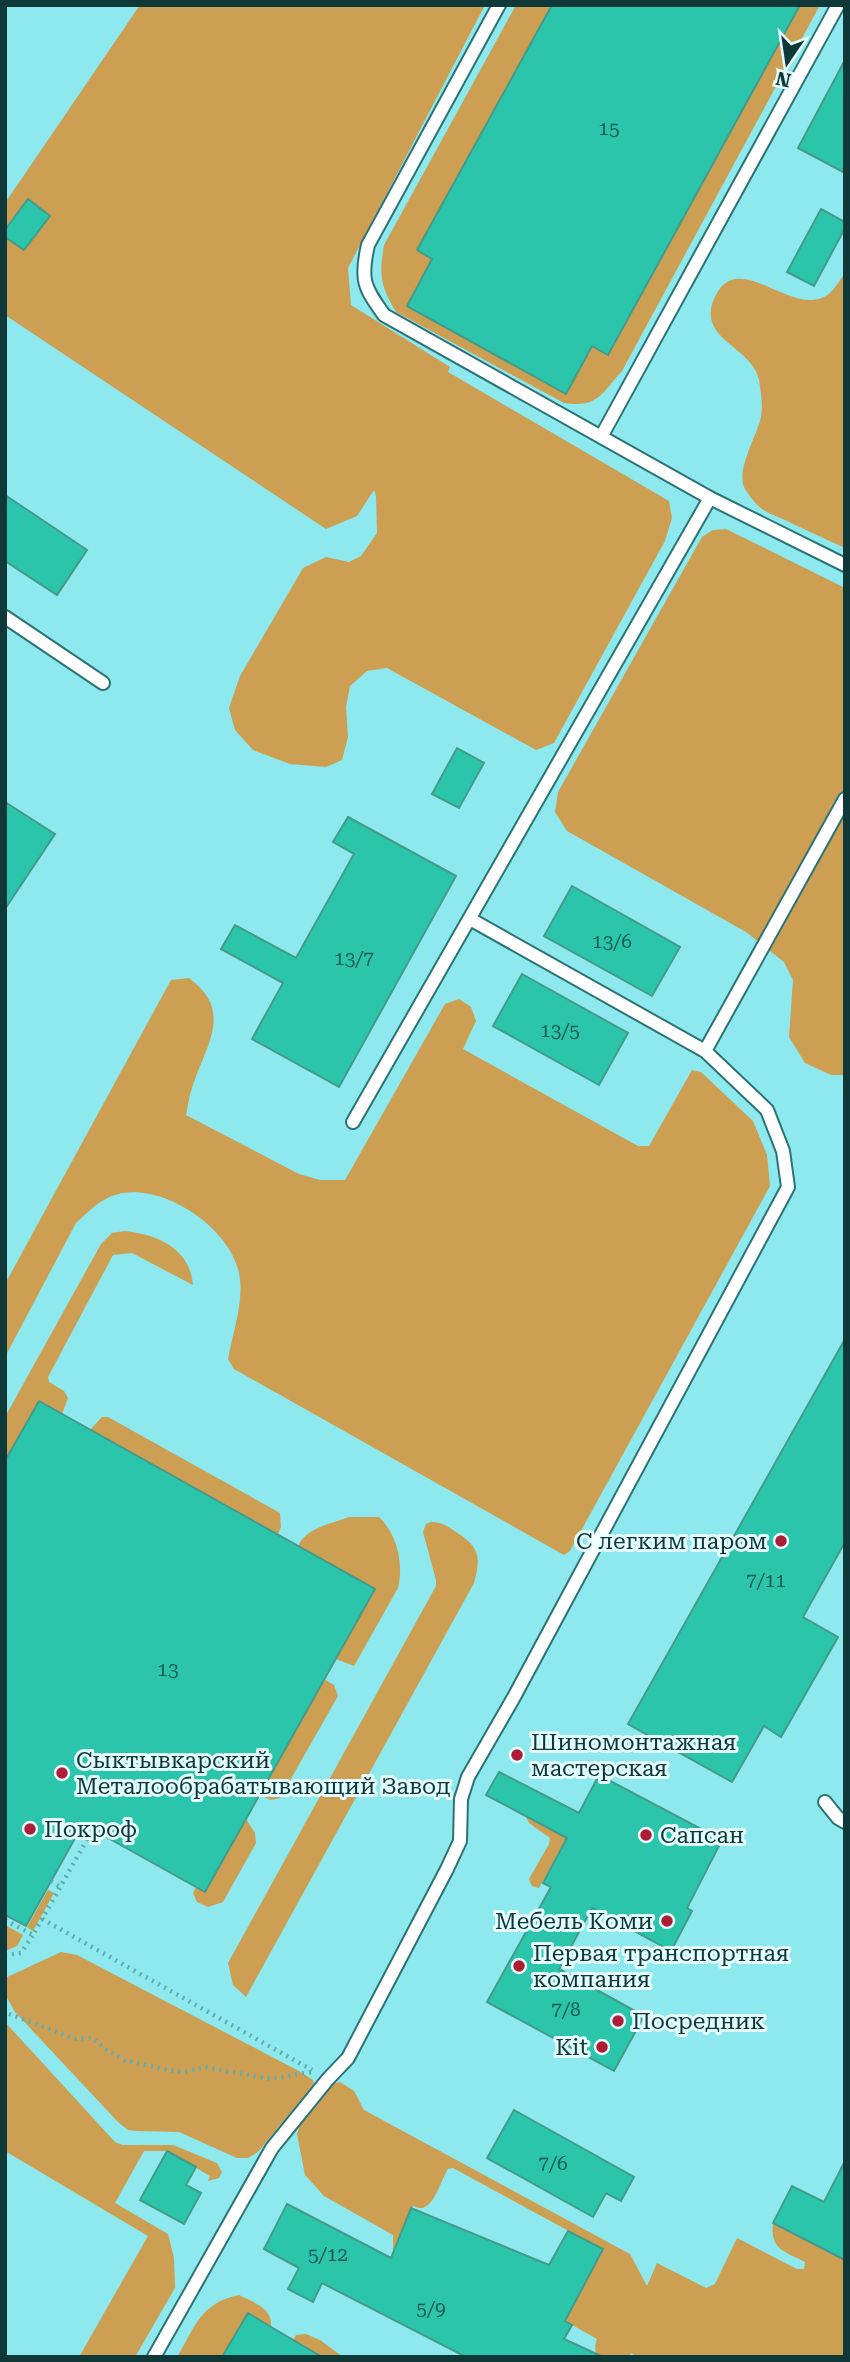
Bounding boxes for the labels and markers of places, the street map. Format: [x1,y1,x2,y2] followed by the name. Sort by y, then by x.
[576,1528,767,1555] place label: С легким паром
[773,1533,789,1549] marker: С легким паром
[531,1729,736,1782] place label: Шиномонтажная мастерская
[76,1747,451,1800] place label: Сыктывкарский Металообрабатывающий Завод
[509,1747,525,1763] marker: Шиномонтажная мастерская
[54,1765,70,1781] marker: Сыктывкарский Металообрабатывающий Завод
[44,1816,137,1843] place label: Покроф
[22,1821,38,1837] marker: Покроф
[660,1822,744,1849] place label: Сапсан
[638,1827,654,1843] marker: Сапсан
[495,1908,653,1935] place label: Мебель Коми
[659,1913,675,1929] marker: Мебель Коми
[533,1940,789,1993] place label: Первая транспортная компания
[511,1958,527,1974] marker: Первая транспортная компания
[632,2008,765,2035] place label: Посредник
[610,2013,626,2029] marker: Посредник
[555,2034,588,2061] place label: Kit
[594,2039,610,2055] marker: Kit

